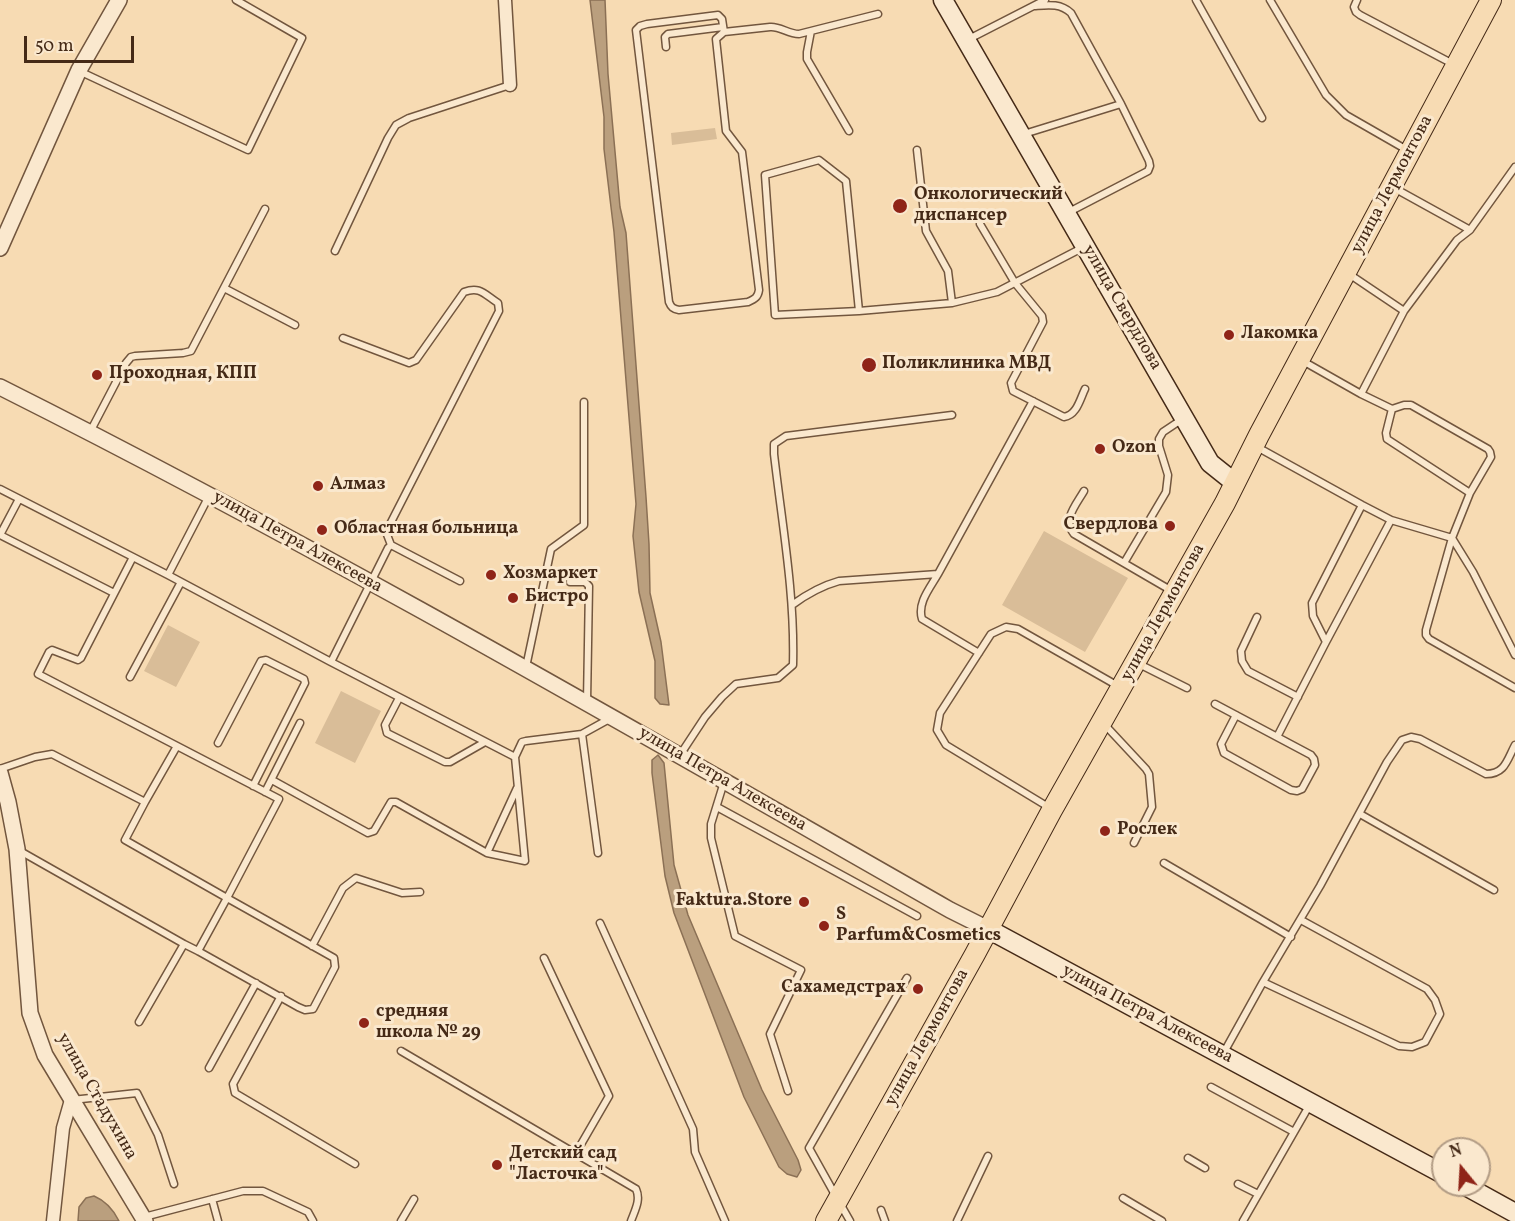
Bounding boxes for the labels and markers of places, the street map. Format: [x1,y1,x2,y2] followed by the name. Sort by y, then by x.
[914,185,1063,228] place label: Онкологический диспансер
[891,197,909,215] marker: Онкологический диспансер
[1241,324,1318,346] place label: Лакомка
[1222,328,1236,342] marker: Лакомка
[882,354,1051,376] place label: Поликлиника МВД
[860,356,878,374] marker: Поликлиника МВД
[109,364,257,386] place label: Проходная, КПП
[90,368,104,382] marker: Проходная, КПП
[1112,438,1157,460] place label: Ozon
[1093,442,1107,456] marker: Ozon
[330,475,385,497] place label: Алмаз
[311,479,325,493] marker: Алмаз
[1064,515,1158,537] place label: Свердлова
[334,519,518,541] place label: Областная больница
[1163,519,1177,533] marker: Свердлова
[315,523,329,537] marker: Областная больница
[503,564,598,586] place label: Хозмаркет
[484,568,498,582] marker: Хозмаркет
[525,587,589,609] place label: Бистро
[506,591,520,605] marker: Бистро
[1117,820,1177,842] place label: Рослек
[1098,824,1112,838] marker: Рослек
[676,891,792,913] place label: Faktura.Store
[797,895,811,909] marker: Faktura.Store
[836,905,1001,948] place label: S Parfum&Cosmetics
[817,919,831,933] marker: S Parfum&Cosmetics
[781,978,906,1000] place label: Сахамедстрах
[911,982,925,996] marker: Сахамедстрах
[376,1002,481,1044] place label: средняя школа № 29
[357,1016,371,1030] marker: средняя школа № 29
[509,1144,617,1186] place label: Детский сад "Ласточка"
[490,1158,504,1172] marker: Детский сад "Ласточка"

